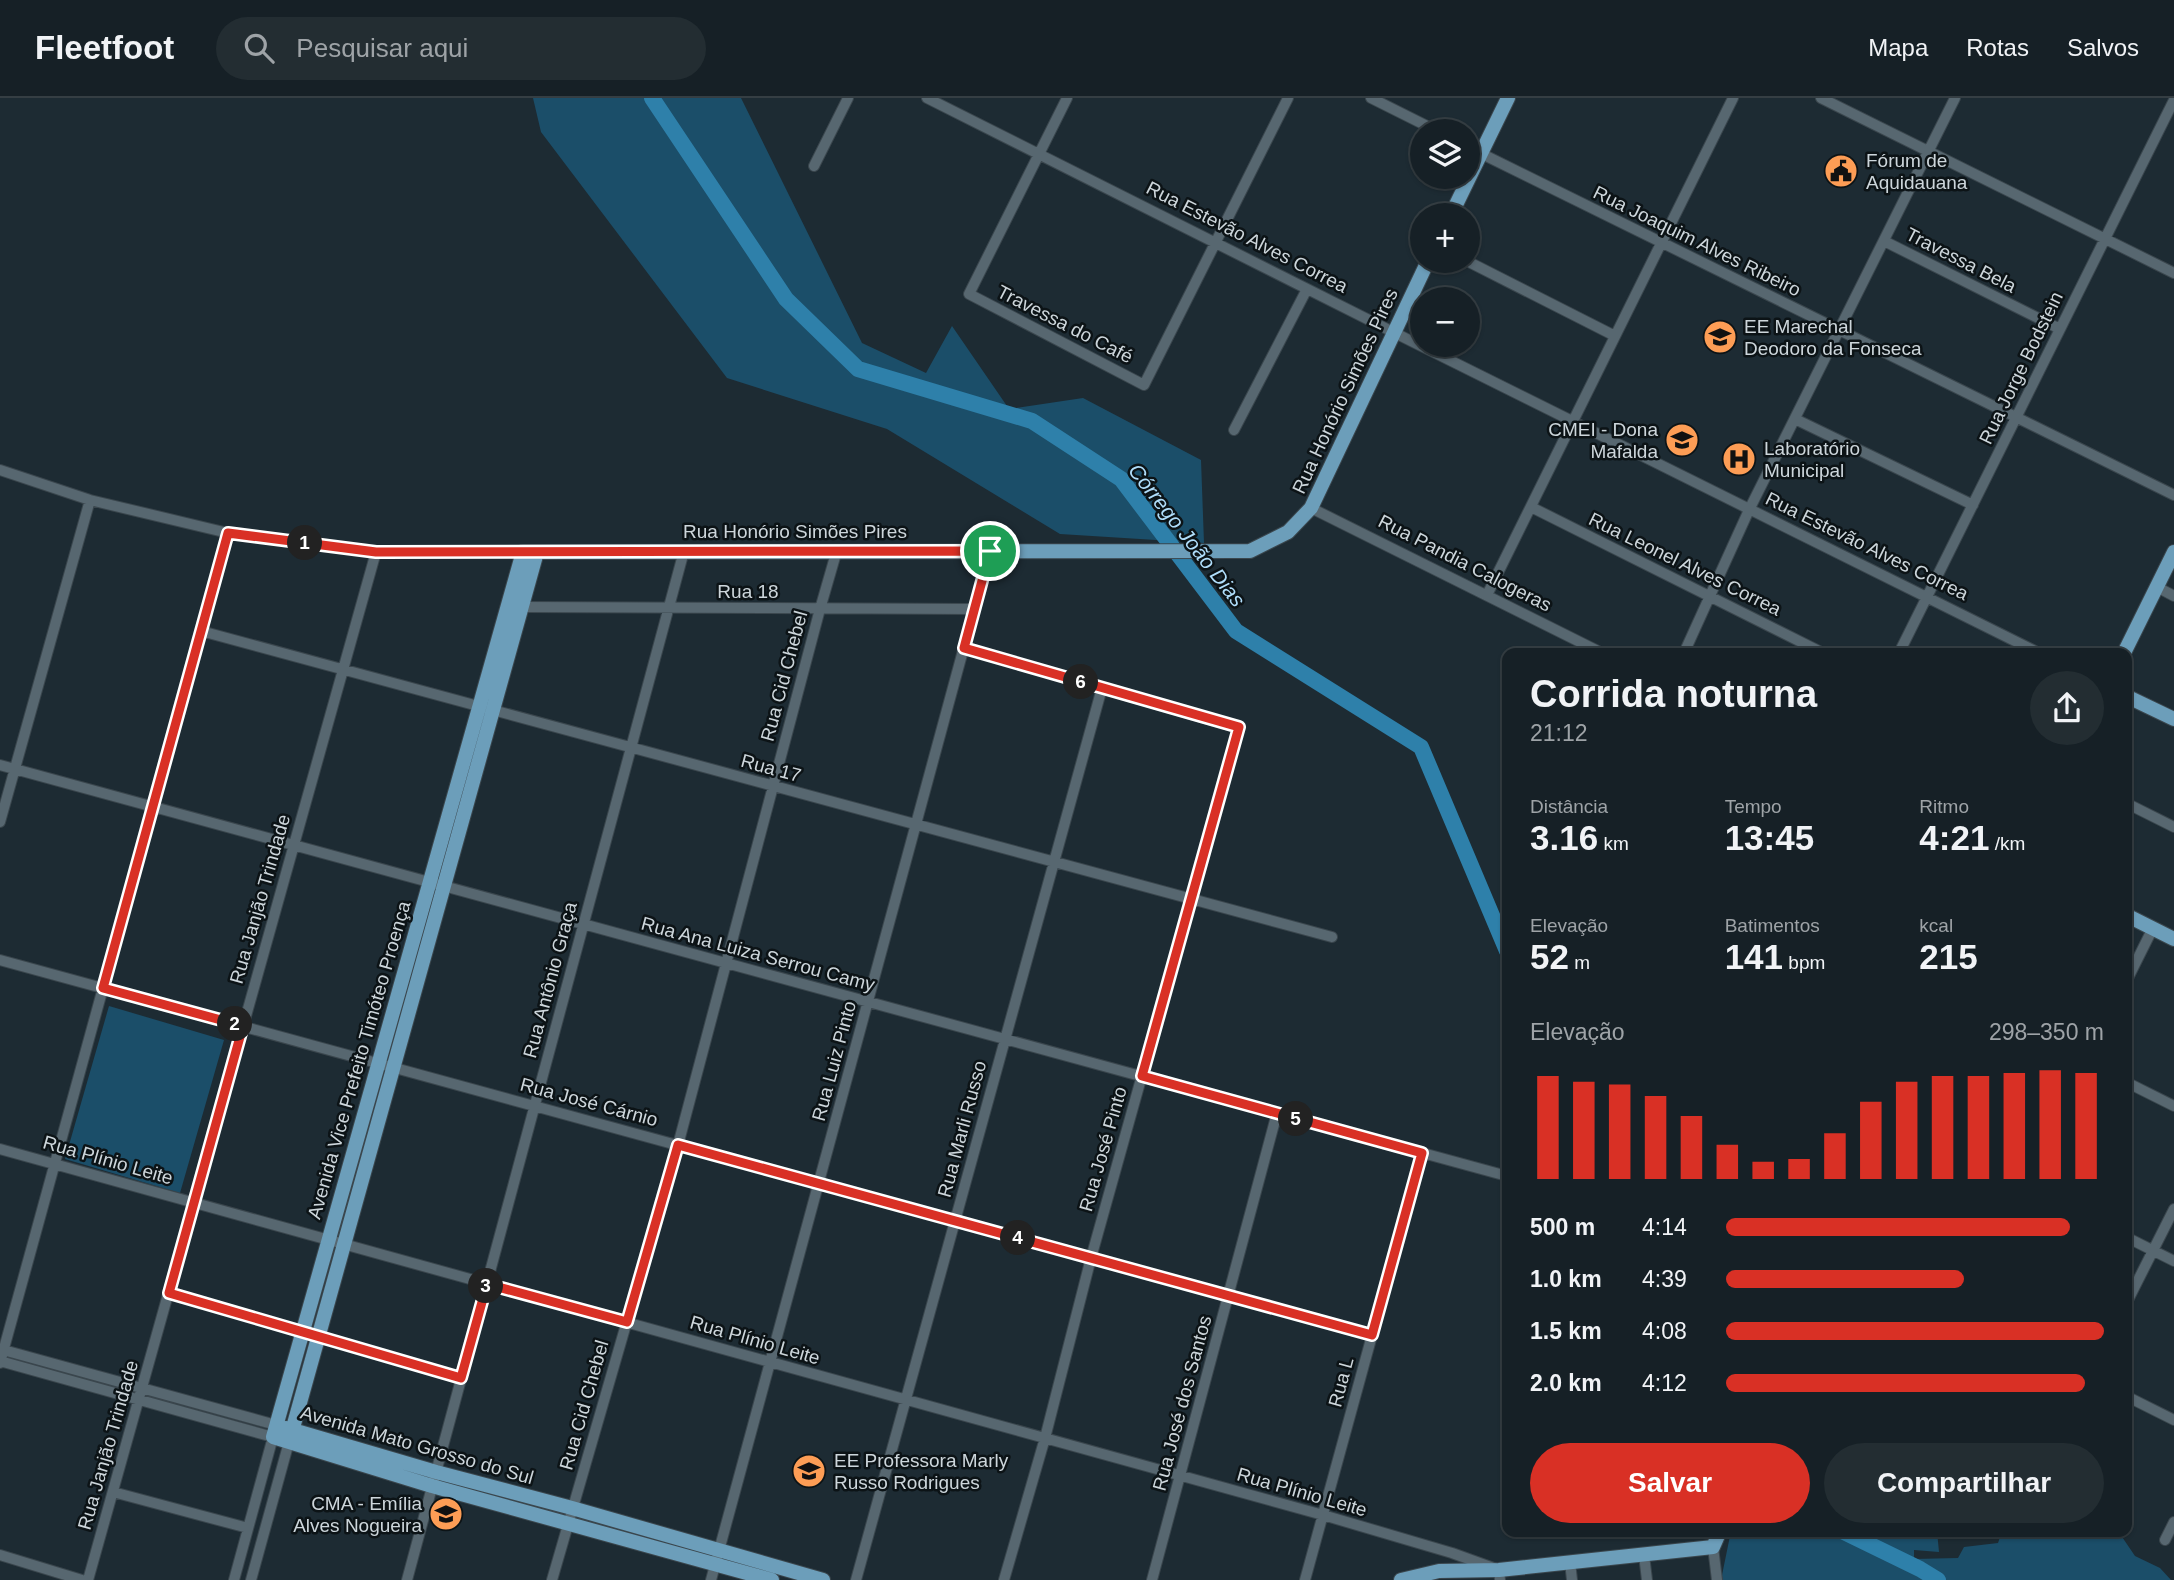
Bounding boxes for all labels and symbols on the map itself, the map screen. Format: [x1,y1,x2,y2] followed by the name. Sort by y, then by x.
[1866,150,1968,193] place label: Fórum de Aquidauana
[1822,152,1860,190] public building icon: Fórum de Aquidauana
[1143,177,1351,297] street label: Rua Estevão Alves Correa
[1590,182,1804,300] street label: Rua Joaquim Alves Ribeiro
[1902,223,2020,297] street label: Travessa Bela
[994,281,1136,367] street label: Travessa do Café
[1288,285,1402,497] street label: Rua Honório Simões Pires
[1975,288,2067,448] street label: Rua Jorge Bodstein
[1744,316,1922,359] place label: EE Marechal Deodoro da Fonseca
[1701,318,1739,356] school or university icon: EE Marechal Deodoro da Fonseca
[1548,419,1658,462] place label: CMEI - Dona Mafalda
[1663,421,1701,459] school or university icon: CMEI - Dona Mafalda
[1764,438,1860,481] place label: Laboratório Municipal
[1720,440,1758,478] hospital icon: Laboratório Municipal
[1124,459,1250,611] water label: Córrego João Dias
[1762,488,1972,604] street label: Rua Estevão Alves Correa
[1585,508,1785,620] street label: Rua Leonel Alves Correa
[1375,510,1555,616] street label: Rua Pandia Calogeras
[683,521,907,542] street label: Rua Honório Simões Pires
[960,521,1020,581] pin
[288,526,322,560] pin: 1
[717,581,779,602] street label: Rua 18
[756,608,812,744] street label: Rua Cid Chebel
[1064,664,1098,700] pin: 6
[739,750,803,786] street label: Rua 17
[226,812,294,986] street label: Rua Janjão Trindade
[303,898,415,1221] street label: Avenida Vice Prefeito Timóteo Proença
[519,899,581,1060] street label: Rua Antônio Graça
[639,913,877,995] street label: Rua Ana Luiza Serrou Camy
[808,999,860,1123] street label: Rua Luiz Pinto
[218,1006,252,1042] pin: 2
[934,1058,990,1200] street label: Rua Marli Russo
[518,1074,660,1130] street label: Rua José Cárnio
[1075,1084,1131,1214] street label: Rua José Pinto
[1278,1102,1314,1136] pin: 5
[41,1131,175,1189] street label: Rua Plínio Leite
[1000,1220,1036,1256] pin: 4
[468,1268,504,1304] pin: 3
[688,1311,822,1369] street label: Rua Plínio Leite
[1148,1313,1216,1493] street label: Rua José dos Santos
[555,1338,613,1472] street label: Rua Cid Chebel
[1324,1355,1358,1409] street label: Rua L
[74,1358,142,1532] street label: Rua Janjão Trindade
[298,1402,536,1488] street label: Avenida Mato Grosso do Sul
[834,1450,1009,1493] place label: EE Professora Marly Russo Rodrigues
[790,1452,828,1490] school or university icon: EE Professora Marly Russo Rodrigues
[1235,1463,1369,1521] street label: Rua Plínio Leite
[293,1493,422,1536] place label: CMA - Emília Alves Nogueira
[427,1495,465,1533] school or university icon: CMA - Emília Alves Nogueira

